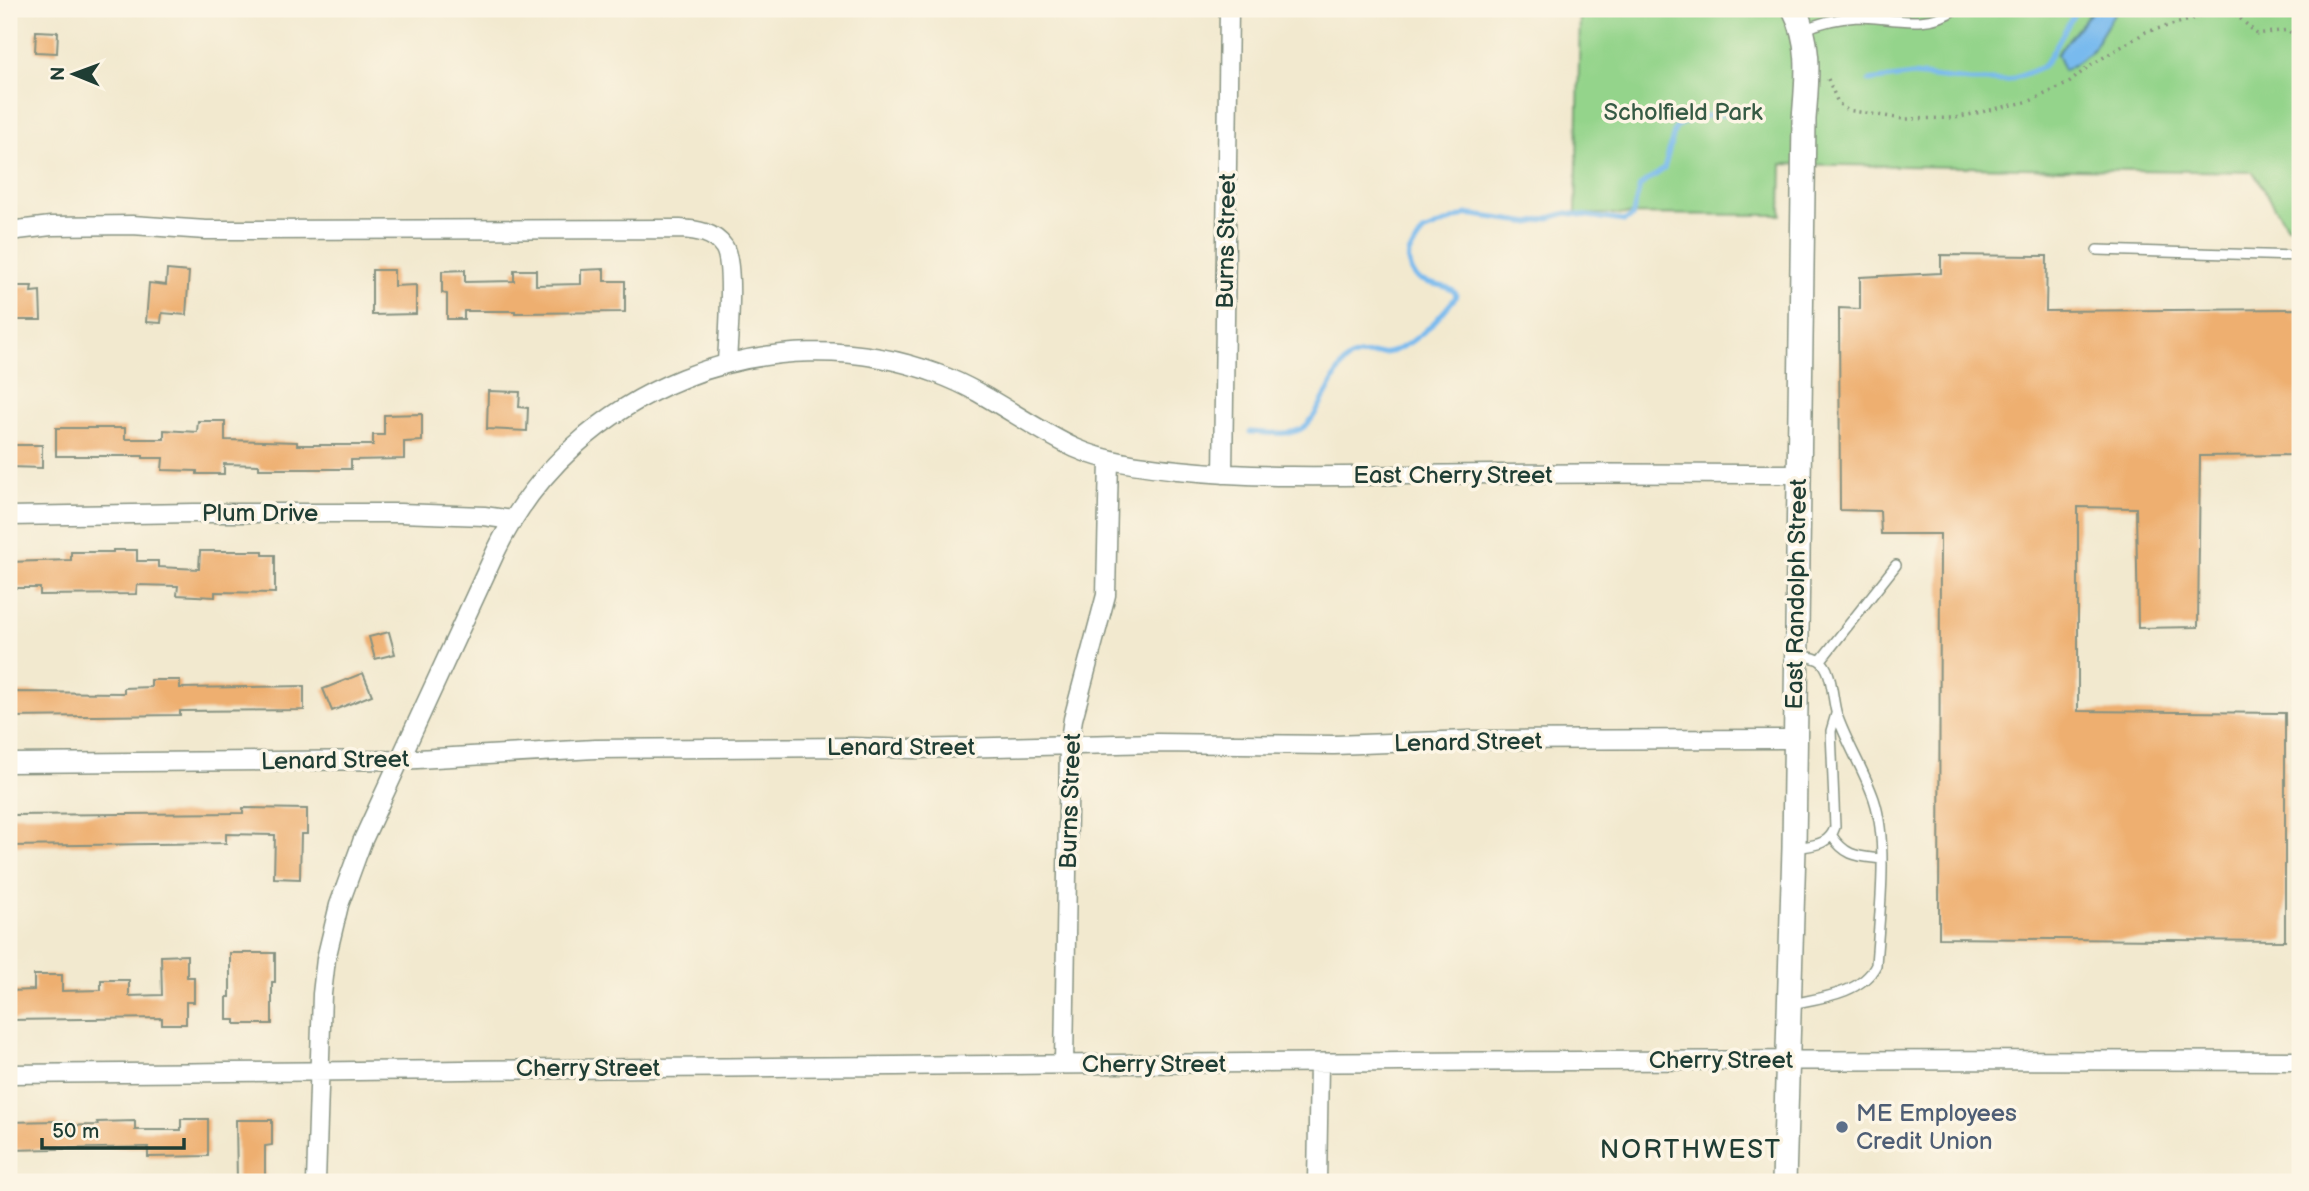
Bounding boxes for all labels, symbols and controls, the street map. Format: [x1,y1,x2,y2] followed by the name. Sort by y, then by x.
[38,38,108,108] north arrow
[47,66,70,81] text: N
[1604,98,1763,127] park label: Scholfield Park
[1211,172,1242,309] street label: Burns Street
[1353,461,1553,490] street label: East Cherry Street
[1780,478,1813,710] street label: East Randolph Street
[202,499,318,528] street label: Plum Drive
[1394,727,1543,758] street label: Lenard Street
[1054,732,1087,869] street label: Burns Street
[827,733,976,762] street label: Lenard Street
[261,745,410,776] street label: Lenard Street
[1649,1046,1794,1075] street label: Cherry Street
[1082,1050,1227,1079] street label: Cherry Street
[516,1054,661,1083] street label: Cherry Street
[1856,1099,2017,1156] place label: ME Employees Credit Union
[42,1107,184,1151] scale bar
[52,1119,99,1144] text: 50 m
[1834,1119,1850,1135] marker: ME Employees Credit Union
[1600,1135,1782,1166] district label: NORTHWEST

